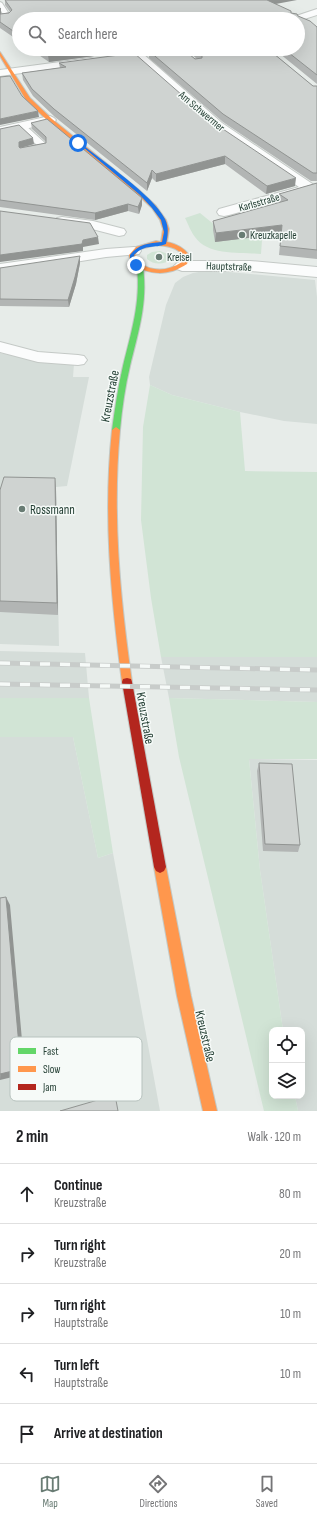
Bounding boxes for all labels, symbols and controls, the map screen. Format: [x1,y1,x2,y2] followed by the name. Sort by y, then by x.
[12,12,305,56] search box
[26,23,48,45] icon: search
[58,25,118,44] text: Search here
[175,88,227,134] street label: Am Schwermer
[69,134,87,152] route start
[237,190,281,214] street label: Karlsstraße
[250,229,297,242] place label: Kreuzkapelle
[237,230,247,240] marker: Kreuzkapelle
[167,251,192,264] place label: Kreisel
[154,252,164,262] marker: Kreisel
[127,256,145,274] route end
[206,259,252,274] street label: Hauptstraße
[97,369,123,423] street label: Kreuzstraße
[30,502,75,518] place label: Rossmann
[17,504,27,514] marker: Rossmann
[133,691,157,745] street label: Kreuzstraße
[191,1009,219,1064] street label: Kreuzstraße
[269,1027,305,1099] map controls
[269,1027,305,1063] button: locate
[10,1037,142,1101] legend
[43,1045,59,1058] text: Fast
[43,1063,60,1076] text: Slow
[269,1063,305,1099] button: layers
[42,1081,57,1094] text: Jam
[16,1127,48,1147] text: 2 min
[248,1129,301,1145] text: Walk · 120 m
[54,1176,103,1195] text: Continue
[16,1183,38,1205] icon: ahead
[279,1186,301,1202] text: 80 m
[54,1195,107,1211] text: Kreuzstraße
[54,1236,106,1255] text: Turn right
[16,1243,38,1265] icon: right
[279,1246,301,1262] text: 20 m
[54,1255,107,1271] text: Kreuzstraße
[54,1296,106,1315] text: Turn right
[16,1303,38,1325] icon: right
[280,1306,301,1322] text: 10 m
[54,1315,108,1331] text: Hauptstraße
[54,1356,99,1375] text: Turn left
[16,1363,38,1385] icon: left
[280,1366,301,1382] text: 10 m
[54,1375,108,1391] text: Hauptstraße
[16,1423,38,1445] icon: arrive
[54,1424,163,1443] text: Arrive at destination
[39,1473,61,1510] tab: Map
[140,1473,177,1510] tab: Directions
[256,1473,278,1510] tab: Saved

